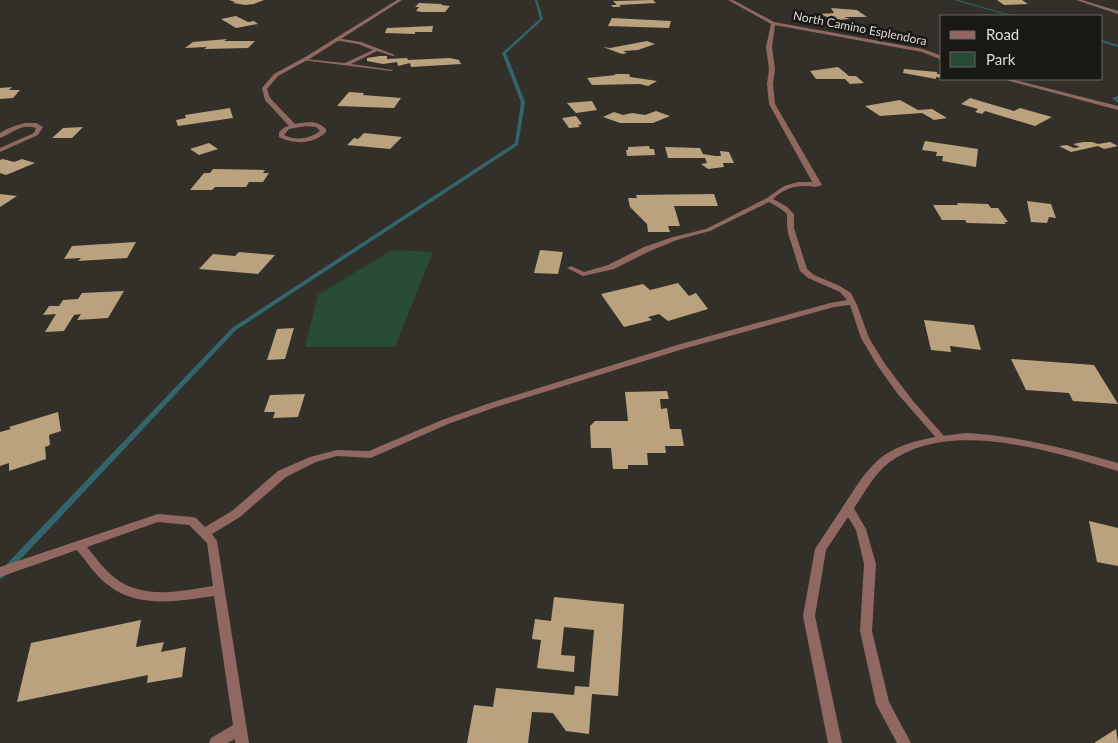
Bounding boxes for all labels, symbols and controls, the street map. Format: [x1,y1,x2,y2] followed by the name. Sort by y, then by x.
[792,8,928,48] street label: North Camino Esplendora
[940,15,1103,80] legend
[986,25,1019,43] text: Road
[986,50,1016,68] text: Park

